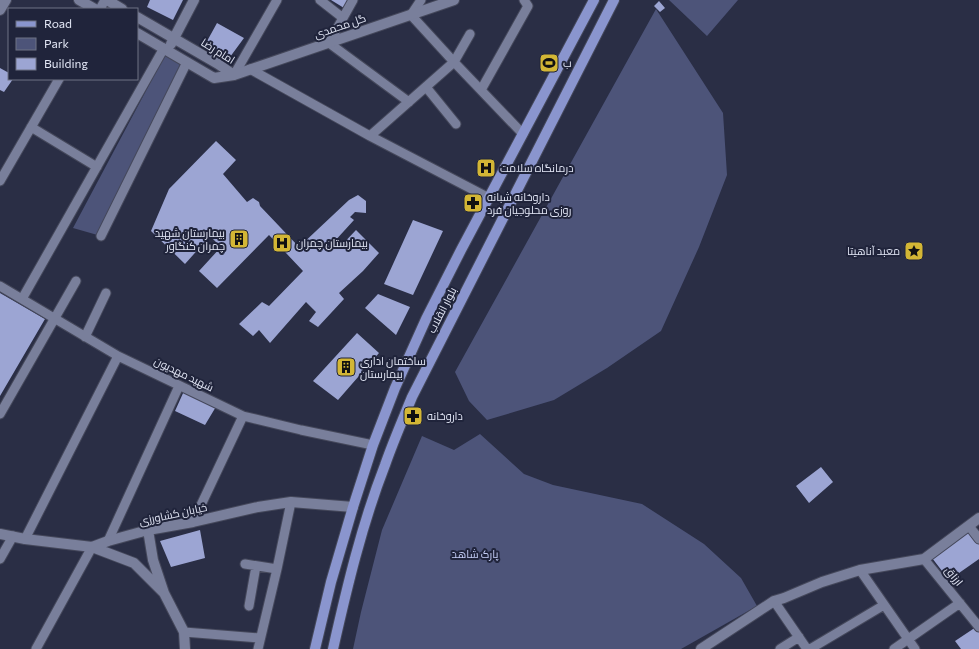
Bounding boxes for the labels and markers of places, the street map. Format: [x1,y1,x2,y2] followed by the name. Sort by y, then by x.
[538,52,560,74] sports icon: ب
[563,56,572,69] place label: ب
[475,157,497,179] hospital icon: درمانگاه سلامت
[500,161,574,175] place label: درمانگاه سلامت
[487,190,572,217] place label: داروخانه شبانه روزی محلوجیان فرد
[462,192,484,214] pharmacy icon: داروخانه شبانه روزی محلوجیان فرد
[155,226,225,253] place label: بیمارستان شهید چمران کنگاور
[228,228,250,250] building icon: بیمارستان شهید چمران کنگاور
[271,232,293,254] hospital icon: بیمارستان چمران
[296,236,368,250] place label: بیمارستان چمران
[903,240,925,262] place icon: معبد آناهیتا
[847,244,900,257] place label: معبد آناهیتا
[360,354,426,381] place label: ساختمان اداری بیمارستان
[335,356,357,378] building icon: ساختمان اداری بیمارستان
[402,405,424,427] pharmacy icon: داروخانه
[427,409,463,423] place label: داروخانه

